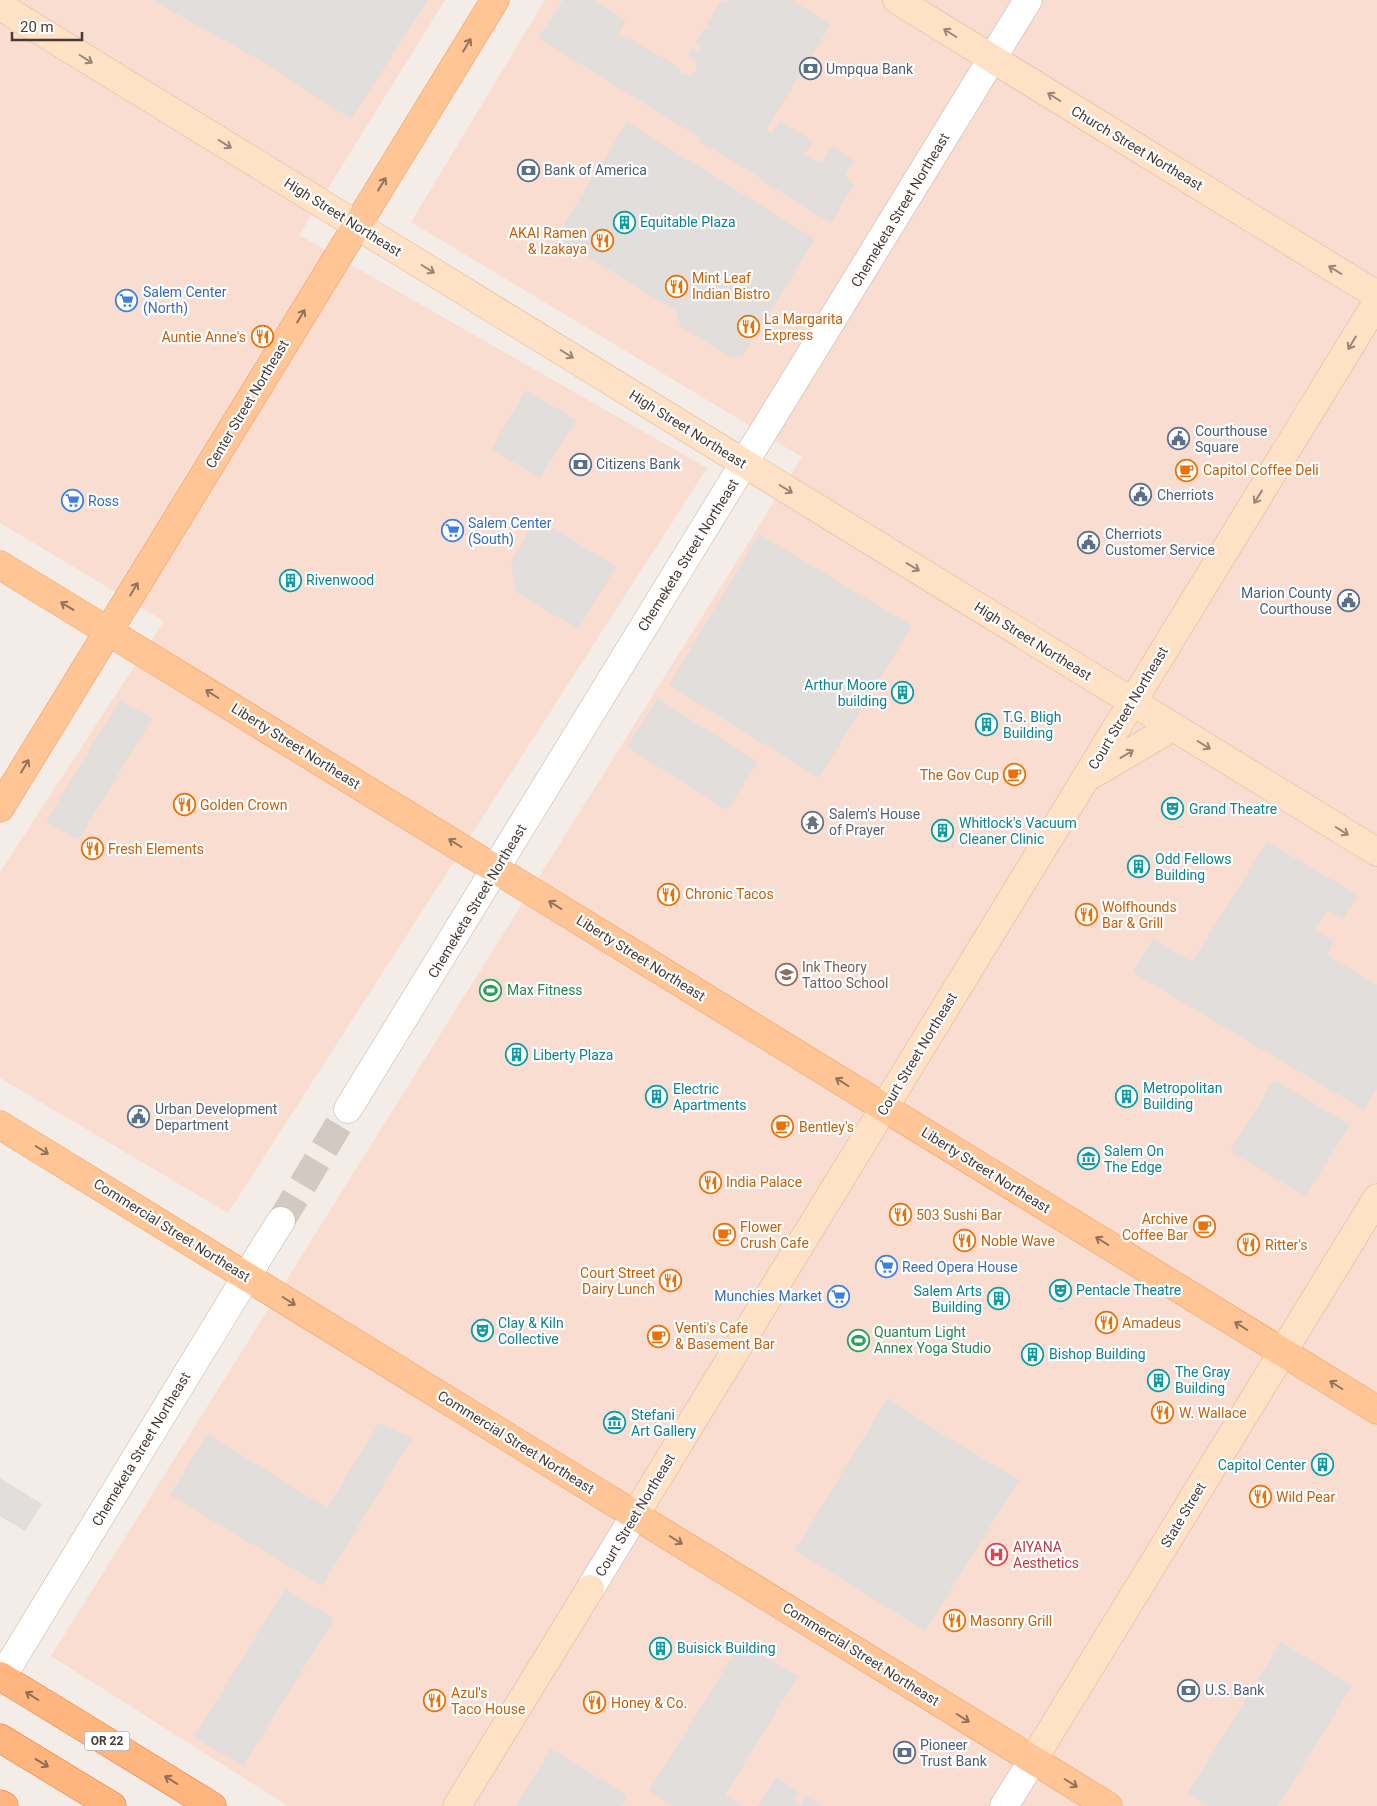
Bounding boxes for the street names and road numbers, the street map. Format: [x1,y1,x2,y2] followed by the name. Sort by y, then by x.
[1068,102,1206,194] street label: Church Street Northeast
[848,130,953,290] street label: Chemeketa Street Northeast
[281,174,405,260] street label: High Street Northeast
[202,336,292,471] street label: Center Street Northeast
[626,386,750,472] street label: High Street Northeast
[634,476,742,634] street label: Chemeketa Street Northeast
[971,598,1095,684] street label: High Street Northeast
[1085,643,1171,772] street label: Court Street Northeast
[229,700,364,792] street label: Liberty Street Northeast
[425,821,530,981] street label: Chemeketa Street Northeast
[574,912,709,1004] street label: Liberty Street Northeast
[874,989,960,1118] street label: Court Street Northeast
[919,1124,1054,1216] street label: Liberty Street Northeast
[91,1175,254,1285] street label: Commercial Street Northeast
[89,1369,194,1529] street label: Chemeketa Street Northeast
[435,1387,598,1497] street label: Commercial Street Northeast
[592,1450,678,1579] street label: Court Street Northeast
[1157,1479,1209,1550] street label: State Street
[780,1599,943,1709] street label: Commercial Street Northeast
[84,1732,130,1750] road number: OR 22

